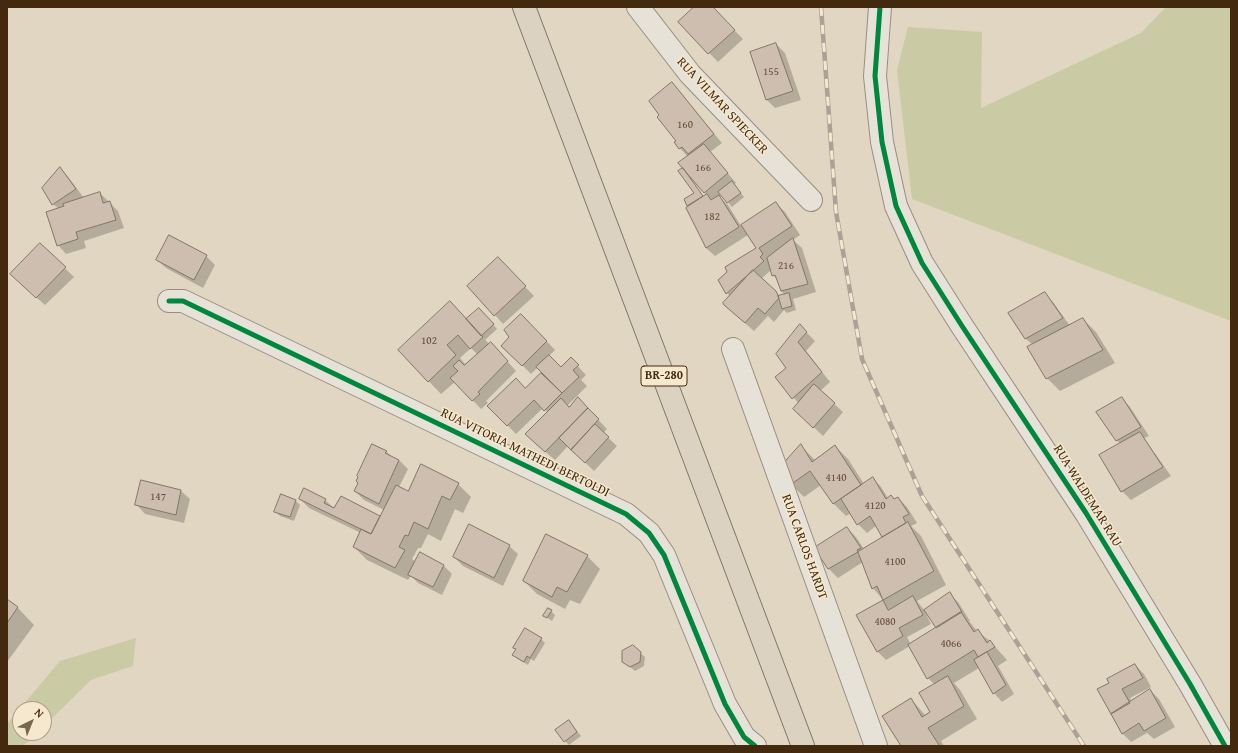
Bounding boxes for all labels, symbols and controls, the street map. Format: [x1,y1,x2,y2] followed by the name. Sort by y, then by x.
[673,54,771,158] street label: RUA VILMAR SPIECKER
[763,65,779,79] house number: 155
[677,118,693,132] house number: 160
[695,161,711,175] house number: 166
[704,210,720,224] house number: 182
[778,259,794,273] house number: 216
[421,334,437,348] house number: 102
[641,366,687,386] road number: BR-280
[438,405,612,501] street label: RUA VITORIA MATHEDI BERTOLDI
[1049,442,1125,550] street label: RUA WALDEMAR RAU
[825,471,847,485] house number: 4140
[150,490,166,504] house number: 147
[778,492,830,602] street label: RUA CARLOS HARDT
[864,499,886,513] house number: 4120
[884,555,906,569] house number: 4100
[874,615,896,629] house number: 4080
[940,637,962,651] house number: 4066
[12,701,52,741] north arrow
[31,705,48,721] text: N

